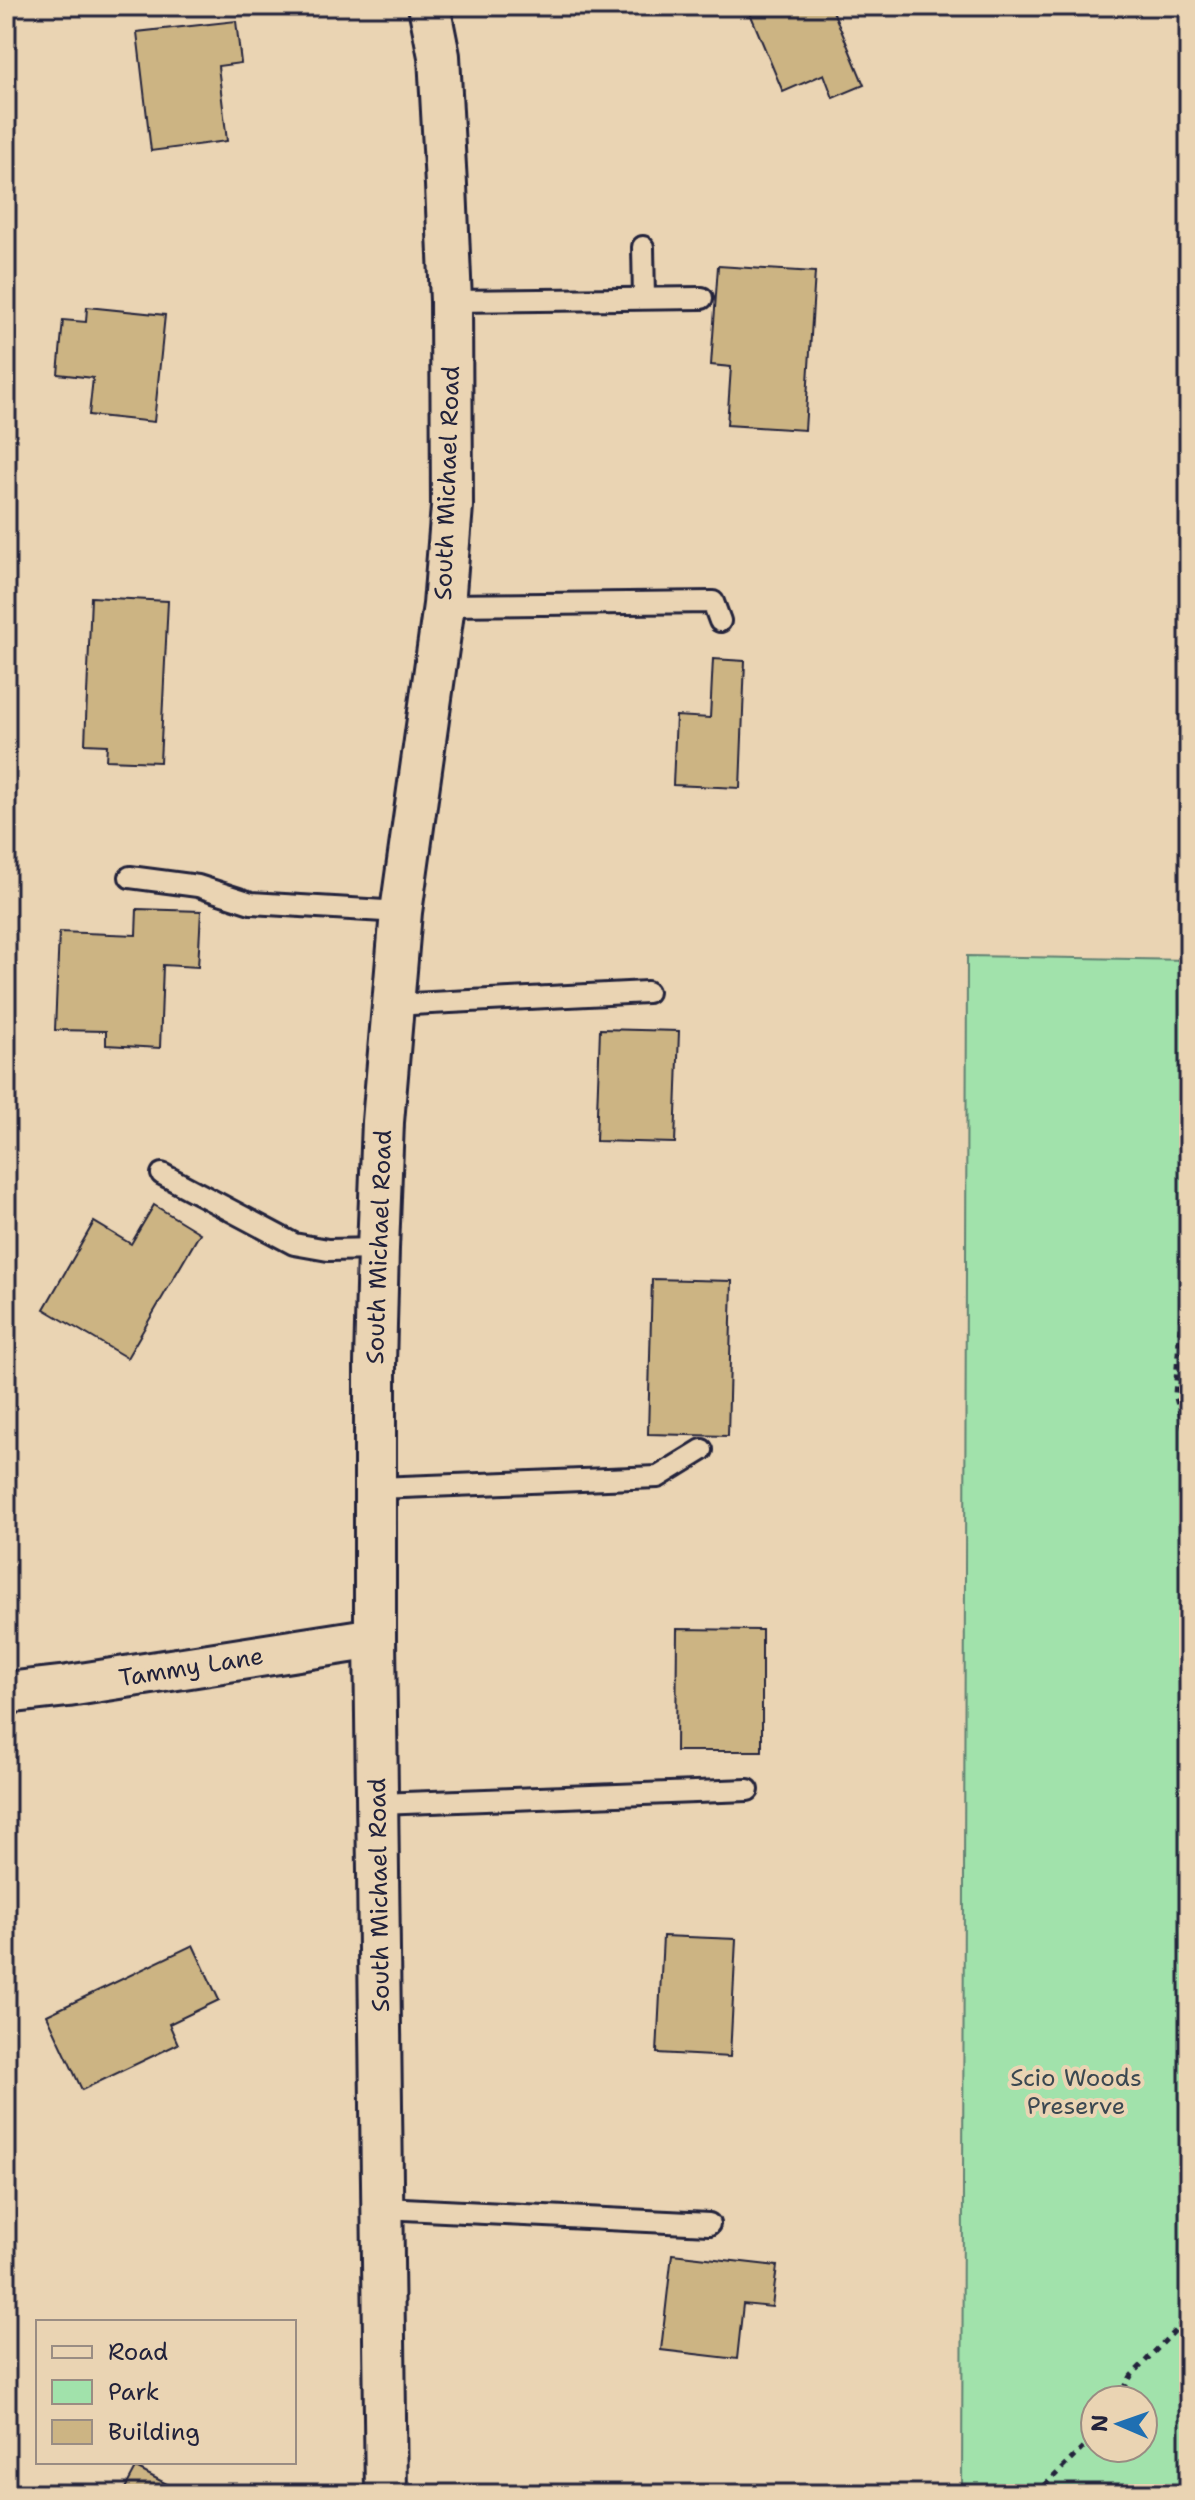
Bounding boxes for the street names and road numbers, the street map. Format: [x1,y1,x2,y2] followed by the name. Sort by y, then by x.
[427,365,467,601] street label: South Michael Road
[359,1129,399,1365] street label: South Michael Road
[116,1640,266,1694] street label: Tammy Lane
[361,1778,397,2012] street label: South Michael Road

